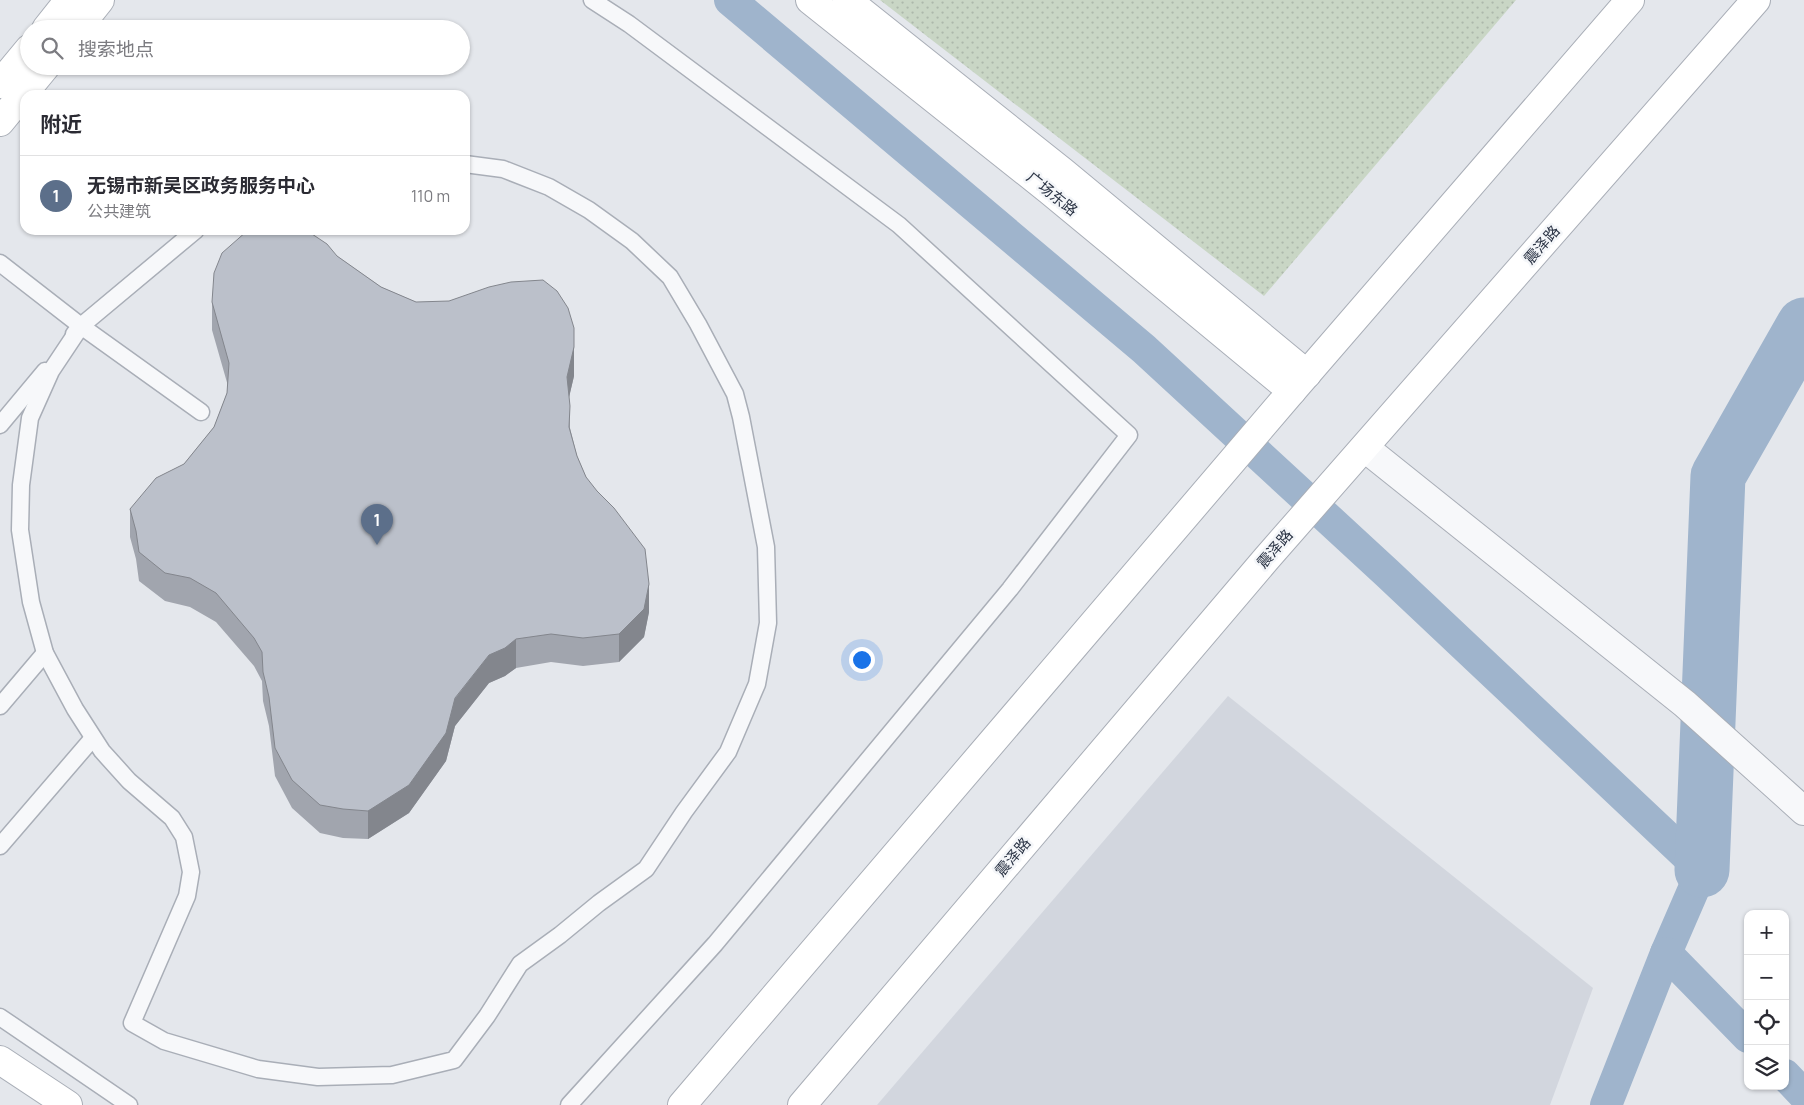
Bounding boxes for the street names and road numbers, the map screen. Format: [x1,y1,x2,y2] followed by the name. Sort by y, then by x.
[1022,167,1082,221] street label: 广场东路
[1519,221,1564,269] street label: 震泽路
[1252,525,1297,573] street label: 震泽路
[990,833,1035,881] street label: 震泽路

